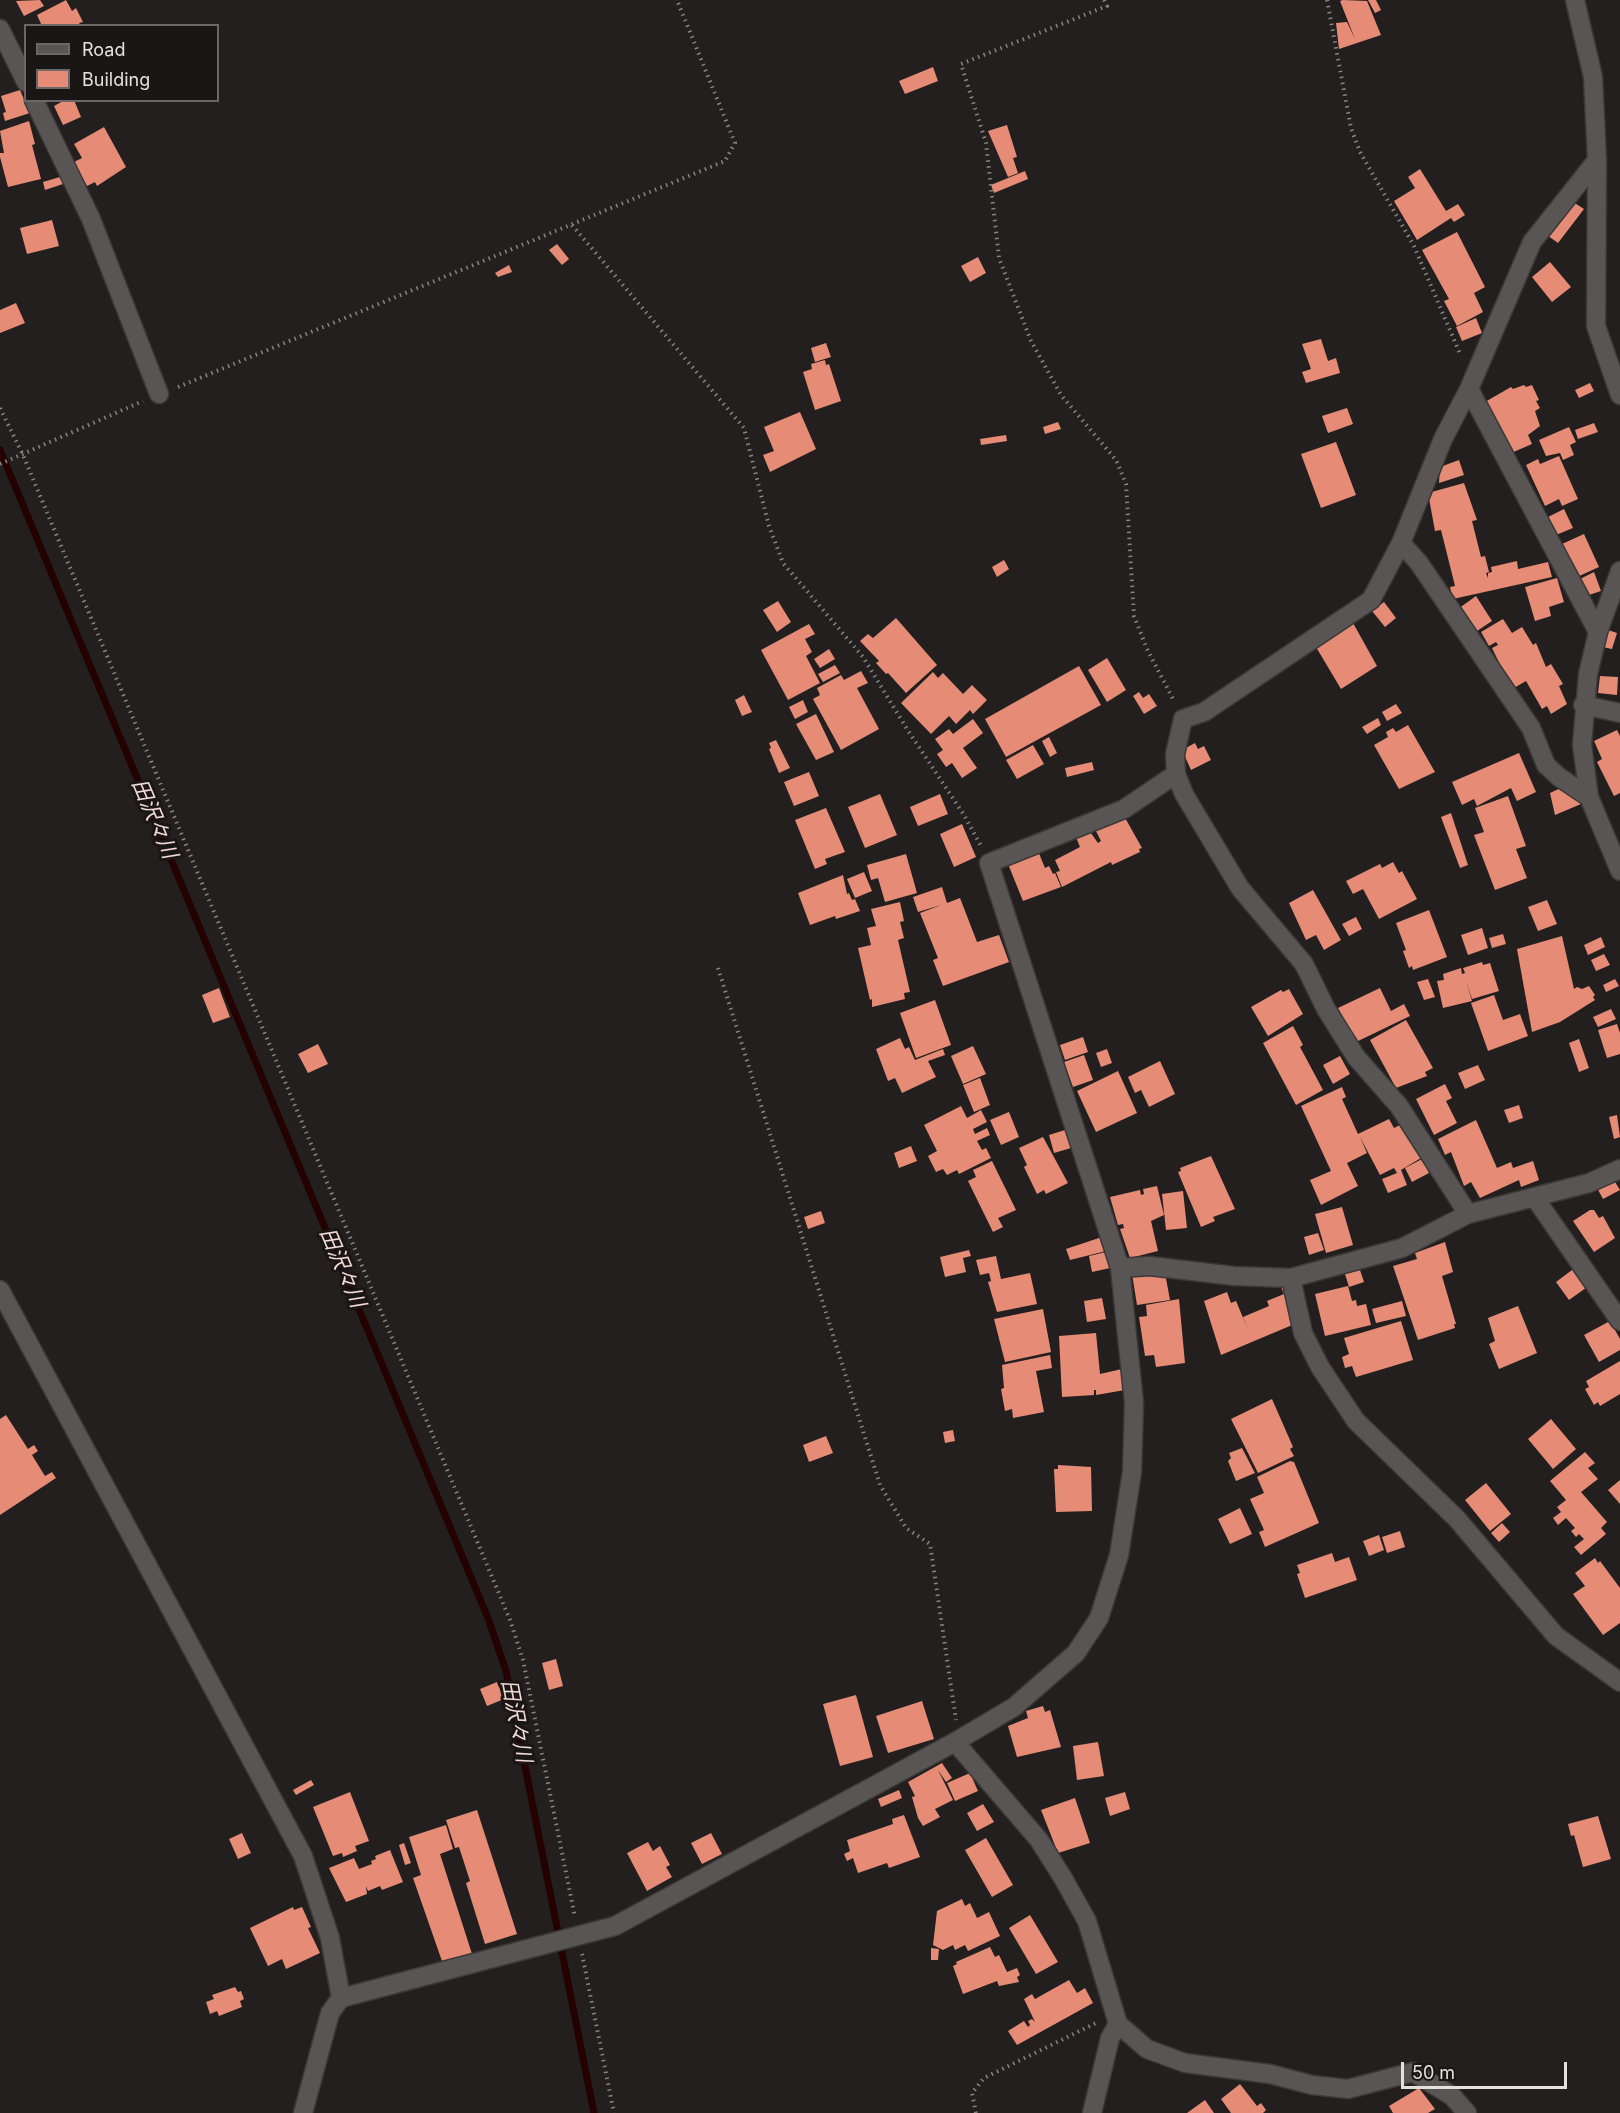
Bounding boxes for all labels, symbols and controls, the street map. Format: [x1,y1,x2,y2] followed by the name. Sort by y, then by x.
[24,24,219,102] legend
[82,39,125,60] text: Road
[82,69,150,90] text: Building
[126,775,182,863] water label: 田沢々川
[314,1224,370,1312] water label: 田沢々川
[496,1677,536,1765] water label: 田沢々川
[1404,2050,1570,2088] scale bar
[1412,2062,1455,2083] text: 50 m

